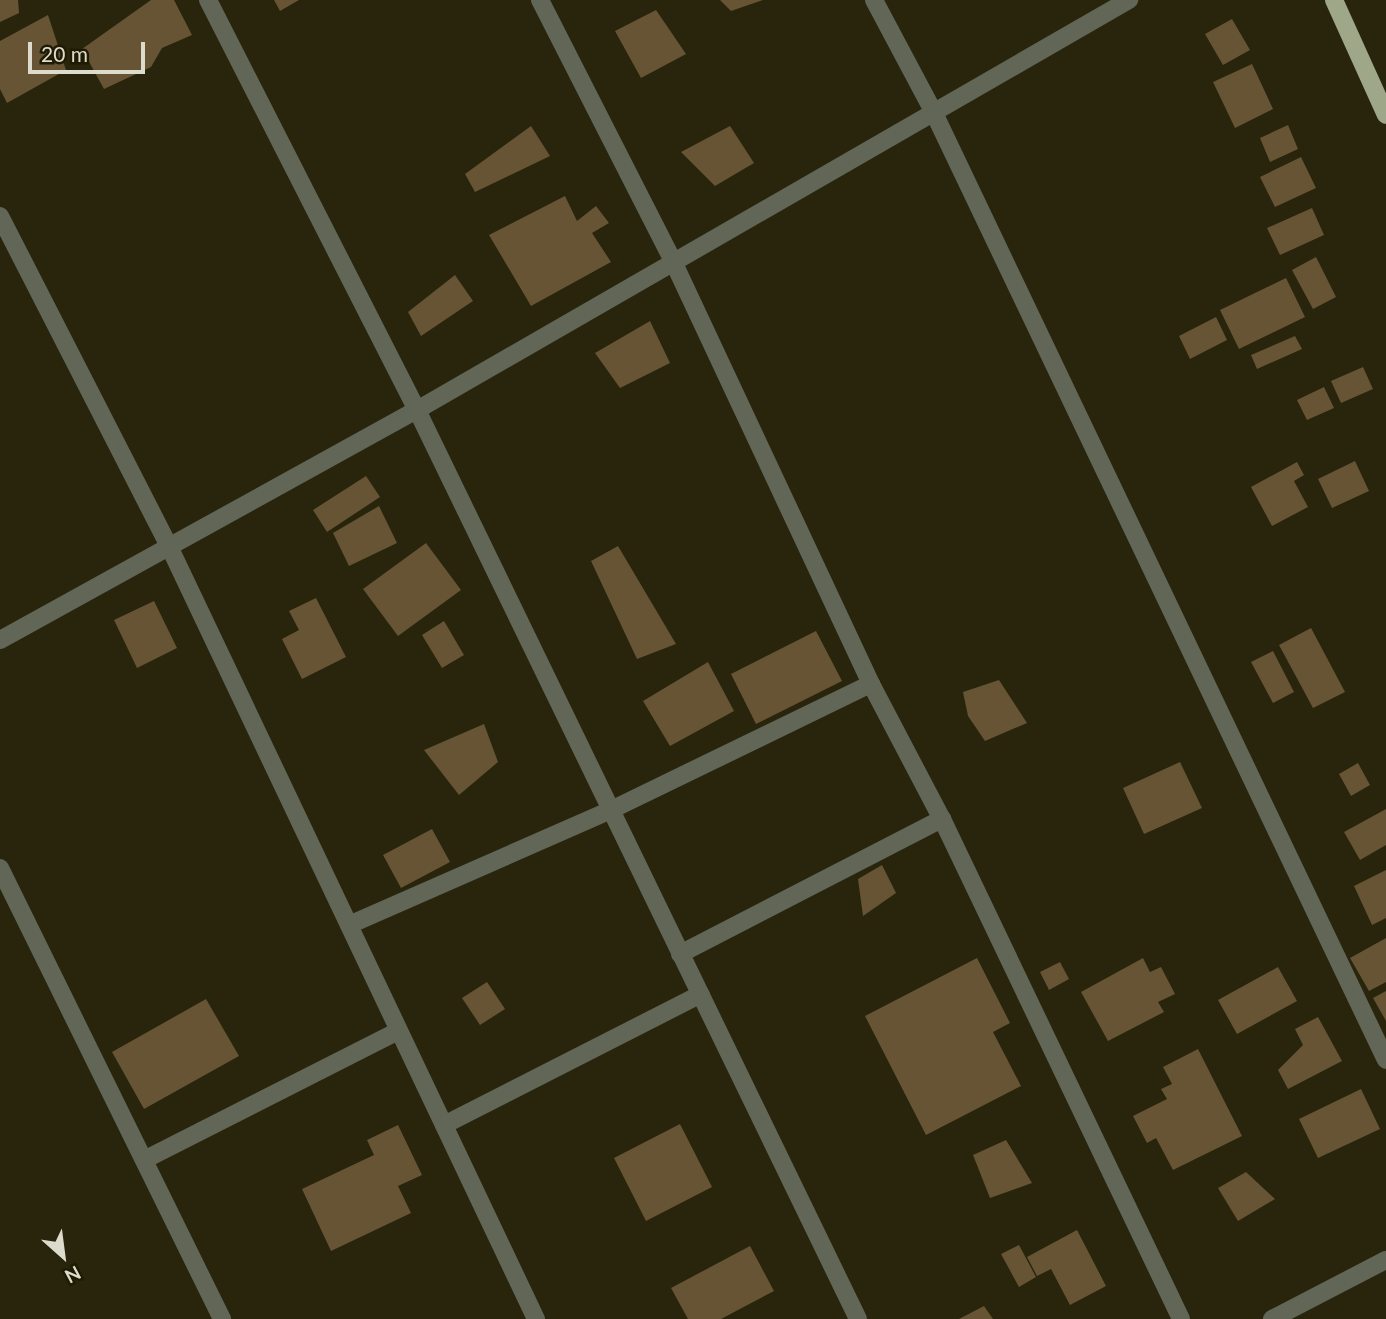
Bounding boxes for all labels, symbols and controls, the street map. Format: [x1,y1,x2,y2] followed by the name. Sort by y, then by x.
[32,28,149,72] scale bar
[41,41,88,66] text: 20 m
[28,1221,98,1291] north arrow
[61,1261,85,1289] text: N

